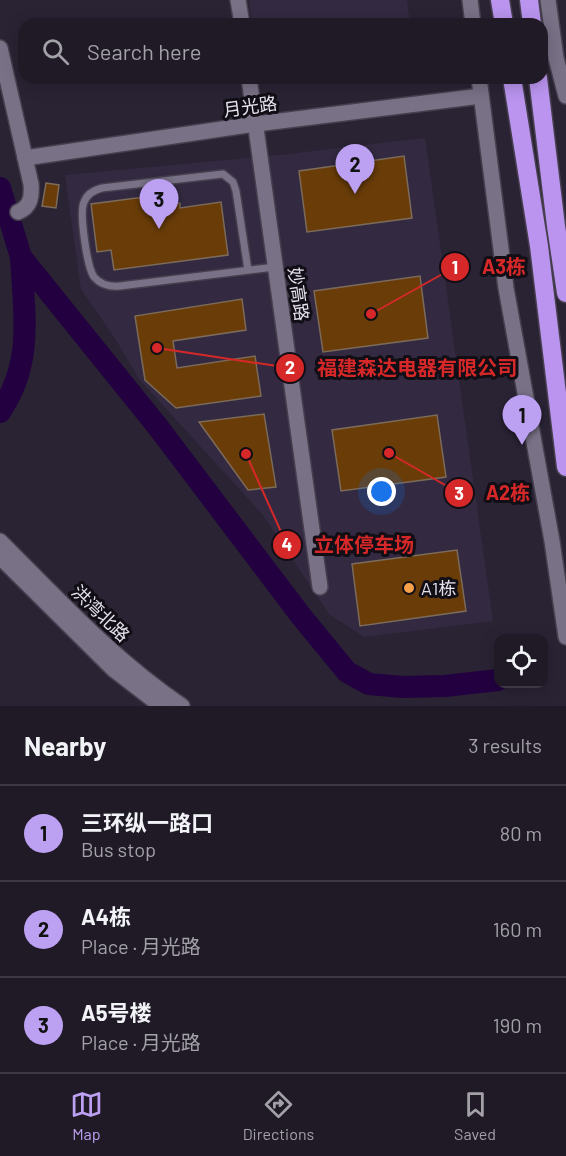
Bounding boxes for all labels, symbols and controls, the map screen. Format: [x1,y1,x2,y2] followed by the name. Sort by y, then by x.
[18,18,548,84] search box
[39,35,72,68] icon: search
[87,38,201,64] text: Search here
[222,91,278,121] street label: 月光路
[336,144,374,194] pin: 2
[140,180,178,229] pin: 3
[440,248,538,286] callout: A3栋
[482,254,526,278] text: A3栋
[452,256,458,278] text: 1
[284,266,314,322] street label: 妙高路
[275,349,529,387] callout: 福建森达电器有限公司
[317,355,517,379] text: 福建森达电器有限公司
[285,356,295,378] text: 2
[502,396,542,445] pin: 1
[444,474,543,512] callout: A2栋
[367,477,396,506] your location
[486,480,530,504] text: A2栋
[454,482,464,504] text: 3
[272,526,426,564] callout: 立体停车场
[314,532,414,556] text: 立体停车场
[282,533,293,555] text: 4
[421,577,456,599] place label: A1栋
[67,580,135,646] street label: 洪湾北路
[402,581,416,595] marker: A1栋
[494,634,548,688] map controls
[494,634,548,688] button: locate
[24,730,106,761] text: Nearby
[468,733,542,757] text: 3 results
[81,809,213,835] text: 三环纵一路口
[40,821,47,845] text: 1
[500,821,542,845] text: 80 m
[81,837,156,861] text: Bus stop
[81,903,131,929] text: A4栋
[38,917,49,941] text: 2
[493,917,542,941] text: 160 m
[81,934,201,958] text: Place · 月光路
[81,999,152,1025] text: A5号楼
[38,1013,49,1037] text: 3
[493,1013,542,1037] text: 190 m
[81,1030,201,1054] text: Place · 月光路
[70,1088,103,1143] tab: Map
[243,1088,314,1143] tab: Directions
[454,1088,496,1143] tab: Saved

